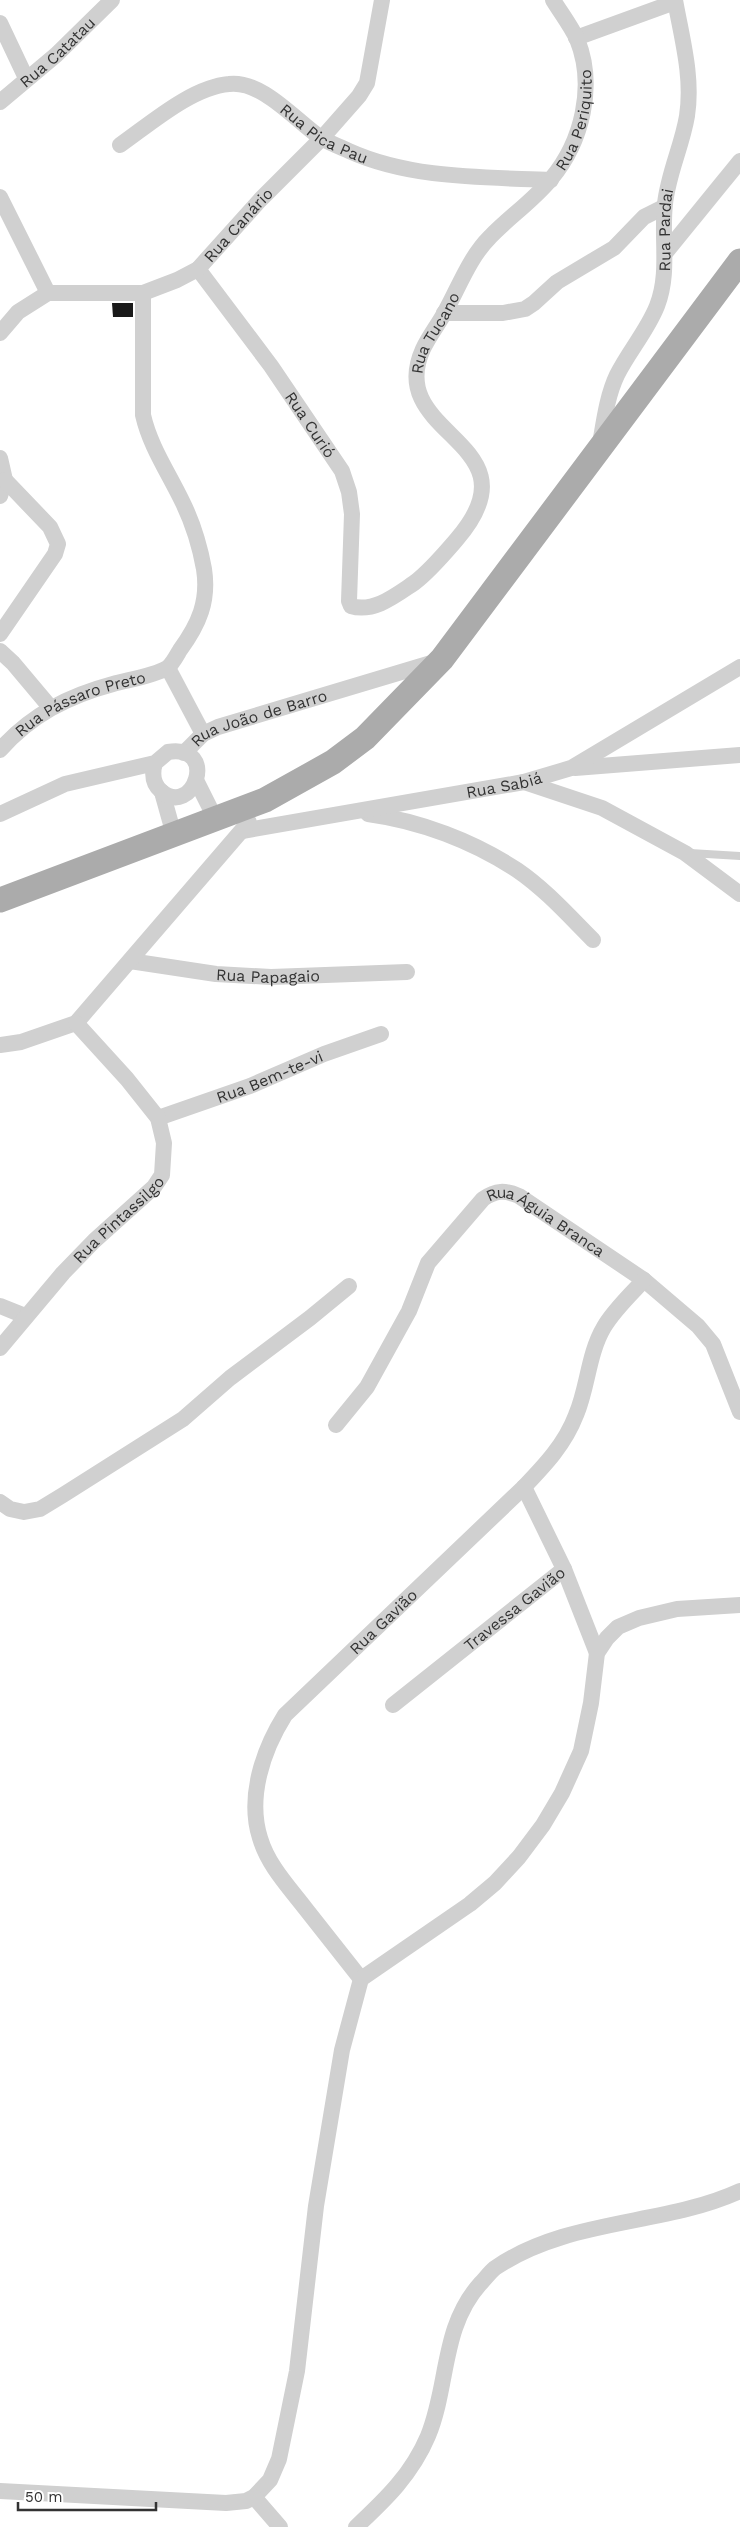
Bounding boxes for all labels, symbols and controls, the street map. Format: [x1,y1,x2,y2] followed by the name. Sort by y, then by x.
[16,13,99,91] street label: Rua Catatau
[551,69,595,174] street label: Rua Periquito
[277,99,371,167] street label: Rua Pica Pau
[199,183,277,266] street label: Rua Canário
[654,187,677,272] street label: Rua Pardai
[407,289,463,375] street label: Rua Tucano
[281,388,340,461] street label: Rua Curió
[11,667,148,740] street label: Rua Pássaro Preto
[187,685,329,750] street label: Rua João de Barro
[464,768,544,801] street label: Rua Sabiá
[216,965,320,987] street label: Rua Papagaio
[214,1046,326,1107] street label: Rua Bem-te-vi
[69,1173,168,1267] street label: Rua Pintassilgo
[483,1182,609,1260] street label: Rua Águia Branca
[460,1563,569,1655] street label: Travessa Gavião
[345,1585,421,1658] street label: Rua Gavião
[18,2480,155,2512] scale bar
[25,2488,62,2506] text: 50 m

